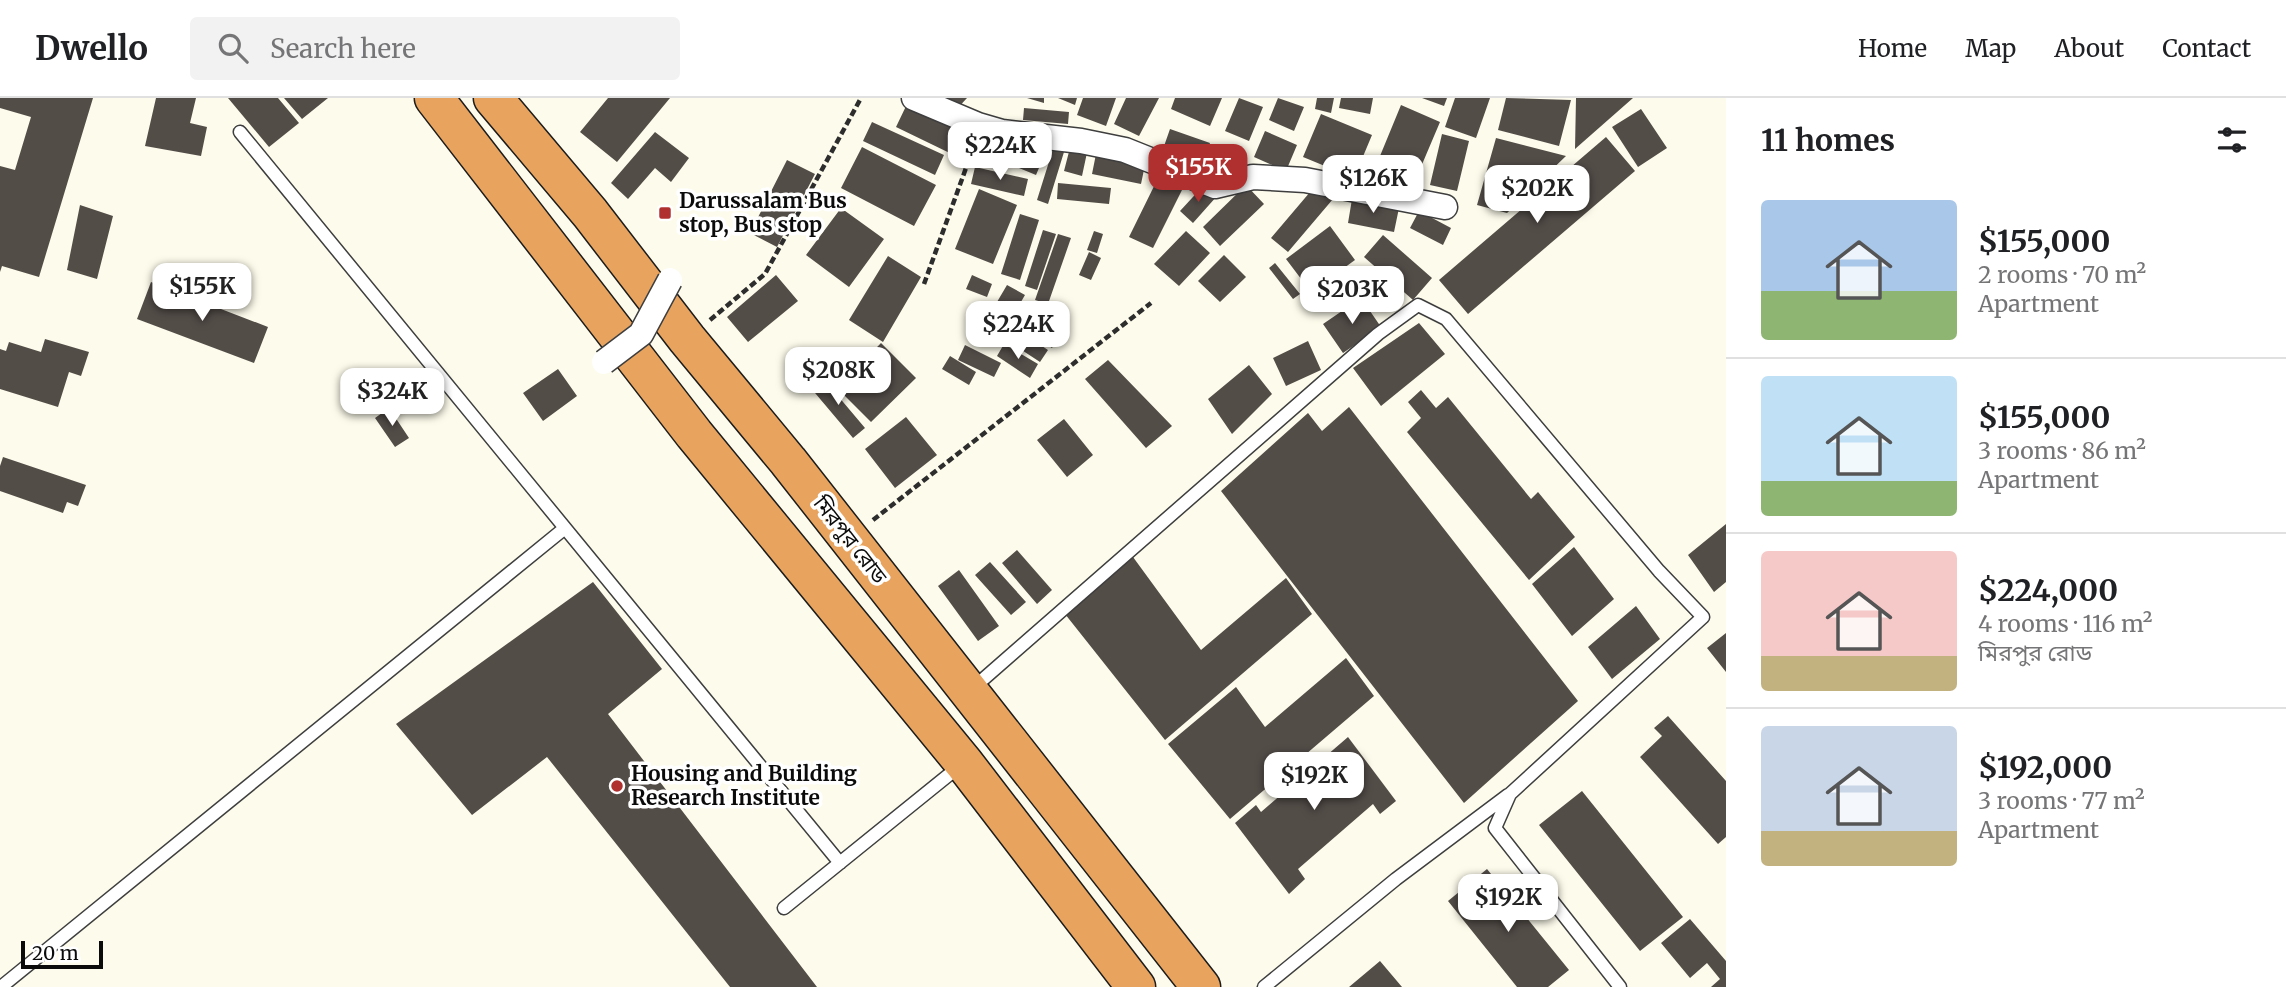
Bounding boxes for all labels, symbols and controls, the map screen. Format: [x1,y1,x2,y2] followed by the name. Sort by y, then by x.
[190,17,680,80] search box
[35,28,148,69] text: Dwello
[214,29,252,67] icon: search
[270,32,416,65] text: Search here
[1858,33,1927,64] text: Home
[1965,33,2016,64] text: Map
[2054,33,2124,64] text: About
[2162,33,2251,64] text: Contact
[1761,121,1895,159] text: 11 homes
[2213,121,2251,159] icon: filters
[951,122,1049,182] pin: $224K
[964,130,1036,159] text: $224K
[1149,144,1247,204] pin: $155K
[1164,152,1232,181] text: $155K
[1324,156,1422,215] pin: $126K
[1339,163,1407,192] text: $126K
[1488,166,1586,225] pin: $202K
[1500,173,1574,202] text: $202K
[679,187,847,238] place label: Darussalam Bus stop, Bus stop
[657,205,673,221] marker: Darussalam Bus stop, Bus stop
[1978,222,2110,260] text: $155,000
[1817,228,1901,312] icon: home
[1978,260,2146,289] text: 2 rooms · 70 m²
[153,264,251,323] pin: $155K
[1303,266,1401,326] pin: $203K
[168,271,236,300] text: $155K
[1316,274,1388,303] text: $203K
[1978,289,2099,318] text: Apartment
[969,302,1067,361] pin: $224K
[982,309,1054,338] text: $224K
[789,348,887,407] pin: $208K
[801,355,875,384] text: $208K
[343,368,441,428] pin: $324K
[356,376,428,405] text: $324K
[1978,398,2110,436] text: $155,000
[1817,404,1901,488] icon: home
[1978,436,2146,465] text: 3 rooms · 86 m²
[1978,465,2099,494] text: Apartment
[807,490,894,590] street label: মিরপুর রোড
[1978,571,2118,609] text: $224,000
[1817,579,1901,663] icon: home
[1978,609,2153,638] text: 4 rooms · 116 m²
[1978,638,2092,667] text: মিরপুর রোড
[1978,748,2112,786] text: $192,000
[1265,752,1363,812] pin: $192K
[1817,754,1901,838] icon: home
[631,760,857,811] place label: Housing and Building Research Institute
[1280,760,1348,789] text: $192K
[609,778,625,794] marker: Housing and Building Research Institute
[1978,786,2145,815] text: 3 rooms · 77 m²
[1978,815,2099,844] text: Apartment
[1459,874,1557,934] pin: $192K
[1474,882,1542,911] text: $192K
[21,938,103,970] scale bar
[32,941,79,965] text: 20 m

